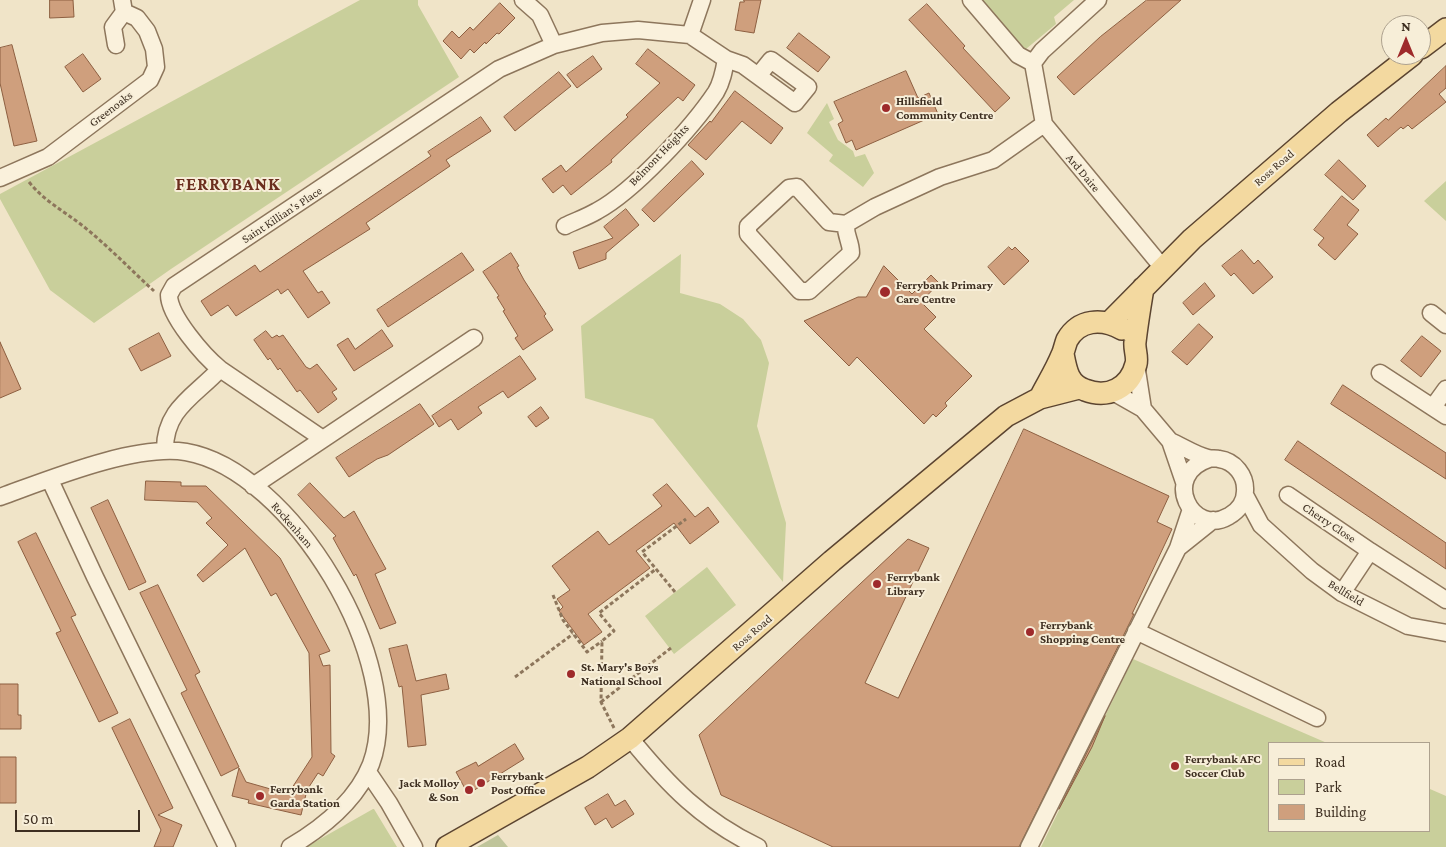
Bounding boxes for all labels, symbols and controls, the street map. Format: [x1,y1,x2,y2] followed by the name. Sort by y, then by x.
[1381,15,1431,65] north arrow
[1401,18,1411,34] text: N
[87,88,135,130] street label: Greenoaks
[896,94,993,122] place label: Hillsfield Community Centre
[880,102,892,114] marker: Hillsfield Community Centre
[626,121,692,189] street label: Belmont Heights
[1251,147,1297,189] street label: Ross Road
[1063,151,1103,195] street label: Ard Daire
[174,173,282,195] district label: FERRYBANK
[239,184,325,246] street label: Saint Killian's Place
[896,278,993,306] place label: Ferrybank Primary Care Centre
[878,285,892,299] marker: Ferrybank Primary Care Centre
[268,499,316,551] street label: Rockenham
[1300,500,1358,546] street label: Cherry Close
[887,570,940,598] place label: Ferrybank Library
[1325,577,1367,609] street label: Bellfield
[871,578,883,590] marker: Ferrybank Library
[729,612,775,654] street label: Ross Road
[1040,618,1125,646] place label: Ferrybank Shopping Centre
[1024,626,1036,638] marker: Ferrybank Shopping Centre
[581,660,662,688] place label: St. Mary's Boys National School
[565,668,577,680] marker: St. Mary's Boys National School
[1268,742,1431,832] legend
[1185,752,1261,780] place label: Ferrybank AFC Soccer Club
[1315,754,1345,770] text: Road
[1169,760,1181,772] marker: Ferrybank AFC Soccer Club
[491,769,545,797] place label: Ferrybank Post Office
[399,776,459,804] place label: Jack Molloy & Son
[475,777,487,789] marker: Ferrybank Post Office
[1315,779,1342,795] text: Park
[270,782,340,810] place label: Ferrybank Garda Station
[463,784,475,796] marker: Jack Molloy & Son
[254,790,266,802] marker: Ferrybank Garda Station
[18,800,142,832] scale bar
[1315,804,1366,820] text: Building
[23,811,53,827] text: 50 m

